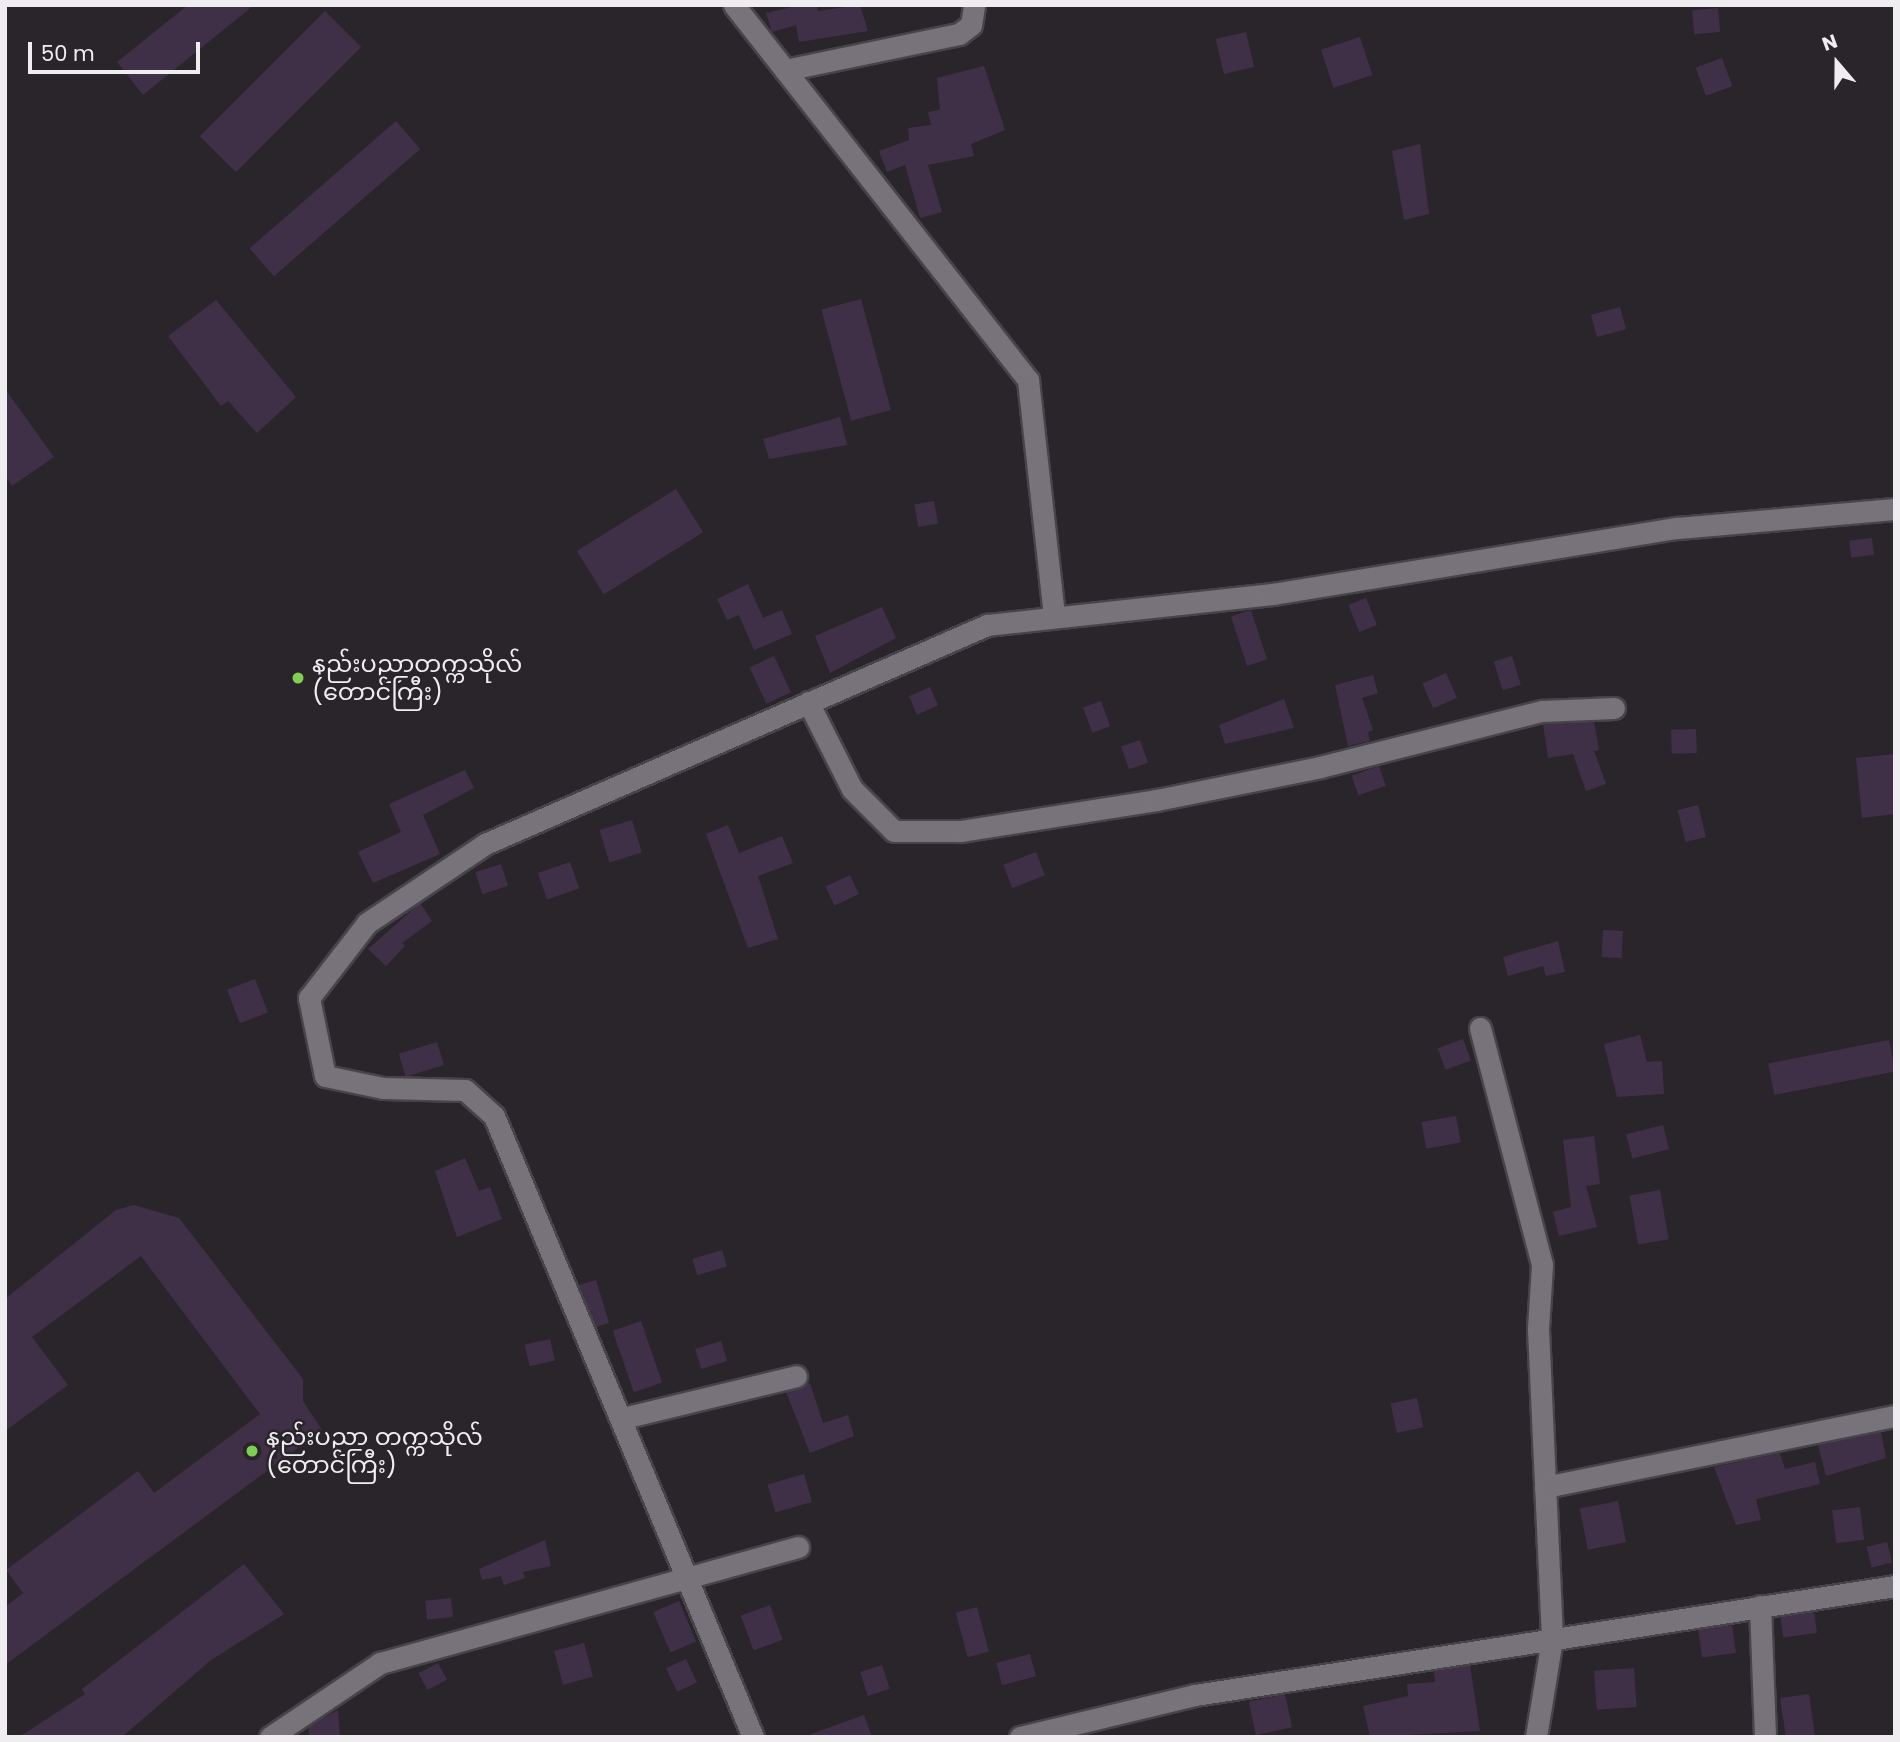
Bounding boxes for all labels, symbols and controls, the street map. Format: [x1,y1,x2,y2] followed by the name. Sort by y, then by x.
[32,28,203,72] scale bar
[1802,28,1872,98] north arrow
[1818,28,1841,58] text: N
[41,39,95,68] text: 50 m
[312,650,522,706] place label: နည်းပညာတက္ကသိုလ် (တောင်ကြီး)
[290,670,306,686] marker: နည်းပညာတက္ကသိုလ် (တောင်ကြီး)
[266,1423,483,1479] place label: နည်းပညာ တက္ကသိုလ် (တောင်ကြီး)
[244,1443,260,1459] marker: နည်းပညာ တက္ကသိုလ် (တောင်ကြီး)

